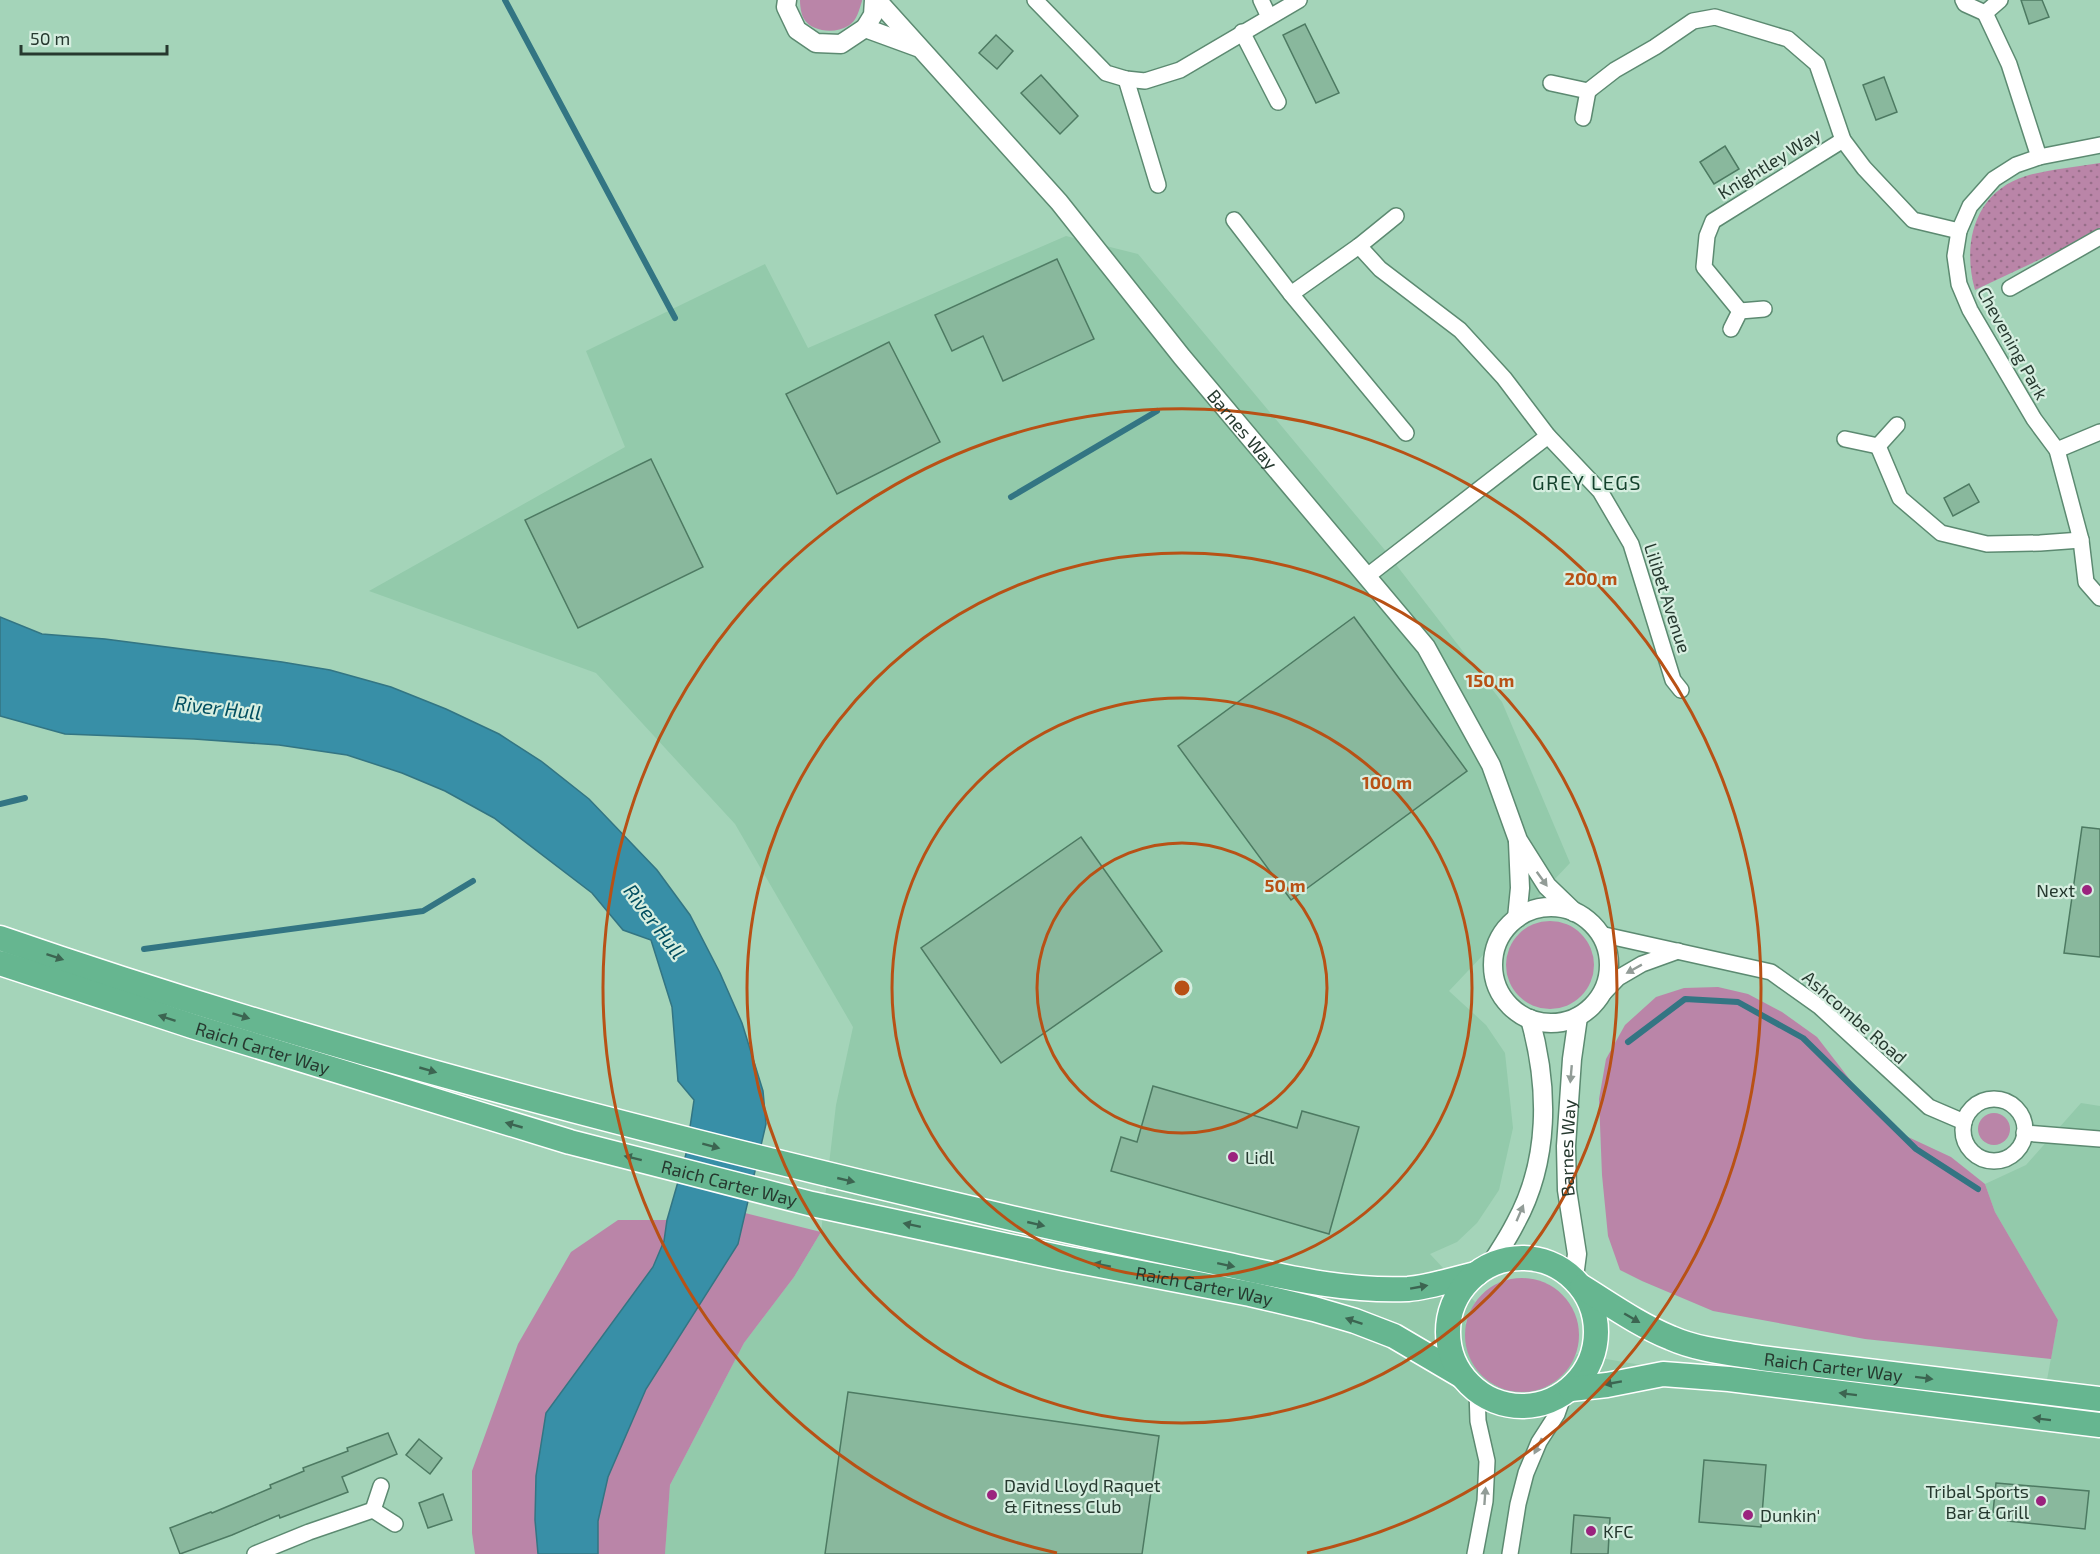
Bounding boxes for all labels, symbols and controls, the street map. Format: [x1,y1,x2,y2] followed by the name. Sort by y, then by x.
[21,18,166,56] scale bar
[30,27,70,49] text: 50 m
[1714,122,1825,203] street label: Knightley Way
[1973,283,2053,403] street label: Chevening Park
[1203,385,1283,474] street label: Barnes Way
[1532,470,1642,494] district label: GREY LEGS
[1640,540,1696,656] street label: Lilibet Avenue
[1565,567,1617,589] text: 200 m
[1466,669,1514,691] text: 150 m
[173,690,263,724] water label: River Hull
[1362,771,1412,793] text: 100 m
[1536,871,1547,887] one-way arrow
[1264,874,1306,896] text: 50 m
[619,879,691,963] water label: River Hull
[2036,879,2075,901] place label: Next
[2080,883,2094,897] marker: Next
[46,953,64,962] one-way arrow
[1625,964,1642,974] one-way arrow
[1798,966,1912,1068] street label: Ashcombe Road
[1172,978,1192,998] centre of rings
[232,1011,250,1021] one-way arrow
[158,1013,176,1023] one-way arrow
[193,1017,333,1079] street label: Raich Carter Way
[1566,1065,1576,1084] one-way arrow
[420,1066,438,1075] one-way arrow
[1555,1098,1580,1198] street label: Barnes Way
[505,1120,523,1129] one-way arrow
[702,1142,720,1151] one-way arrow
[1245,1146,1275,1168] place label: Lidl
[1226,1150,1240,1164] marker: Lidl
[624,1153,642,1162] one-way arrow
[659,1155,800,1211] street label: Raich Carter Way
[837,1175,855,1185] one-way arrow
[1516,1204,1526,1222] one-way arrow
[902,1220,921,1230] one-way arrow
[1026,1220,1045,1230] one-way arrow
[1093,1260,1112,1269] one-way arrow
[1217,1260,1236,1270] one-way arrow
[1134,1261,1276,1310] street label: Raich Carter Way
[1410,1282,1429,1291] one-way arrow
[1624,1313,1641,1323] one-way arrow
[1345,1316,1363,1326] one-way arrow
[1763,1347,1904,1386] street label: Raich Carter Way
[1914,1374,1933,1383] one-way arrow
[1604,1379,1623,1388] one-way arrow
[1839,1389,1858,1399] one-way arrow
[2032,1414,2051,1423] one-way arrow
[1533,1437,1543,1454] one-way arrow
[1004,1474,1161,1517] place label: David Lloyd Raquet & Fitness Club
[1926,1480,2030,1523] place label: Tribal Sports Bar & Grill
[1480,1487,1490,1506] one-way arrow
[985,1488,999,1502] marker: David Lloyd Raquet & Fitness Club
[2034,1494,2048,1508] marker: Tribal Sports Bar & Grill
[1760,1504,1820,1526] place label: Dunkin'
[1741,1508,1755,1522] marker: Dunkin'
[1603,1520,1633,1542] place label: KFC
[1584,1524,1598,1538] marker: KFC

